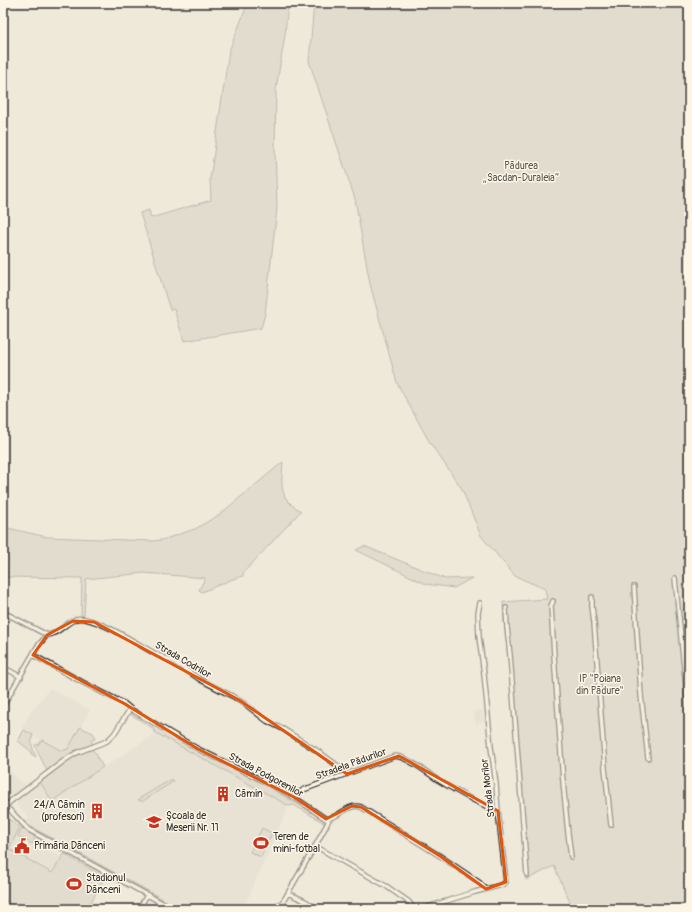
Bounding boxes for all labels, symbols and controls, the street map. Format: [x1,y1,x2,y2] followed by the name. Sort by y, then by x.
[483,160,559,184] park label: Pădurea „Sacdan-Duraleia”
[153,639,214,681] street label: Strada Codrilor
[576,673,624,697] park label: IP "Poiana din Pădure"
[314,745,388,782] street label: Stradela Pădurilor
[227,750,306,800] street label: Strada Podgorenilor
[478,758,498,818] street label: Strada Morilor
[214,785,232,803] building icon: Cămin
[235,788,263,800] place label: Cămin
[34,799,85,823] place label: 24/A Cămin (profesori)
[88,802,106,820] building icon: 24/A Cămin (profesori)
[166,810,219,834] place label: Şcoala de Meserii Nr. 11
[145,813,163,831] school or university icon: Şcoala de Meserii Nr. 11
[273,831,320,855] place label: Teren de mini-fotbal
[252,834,270,852] sports icon: Teren de mini-fotbal
[13,837,31,855] public building icon: Primăria Dănceni
[34,840,105,852] place label: Primăria Dănceni
[86,872,126,896] place label: Stadionul Dănceni
[65,875,83,893] sports icon: Stadionul Dănceni

